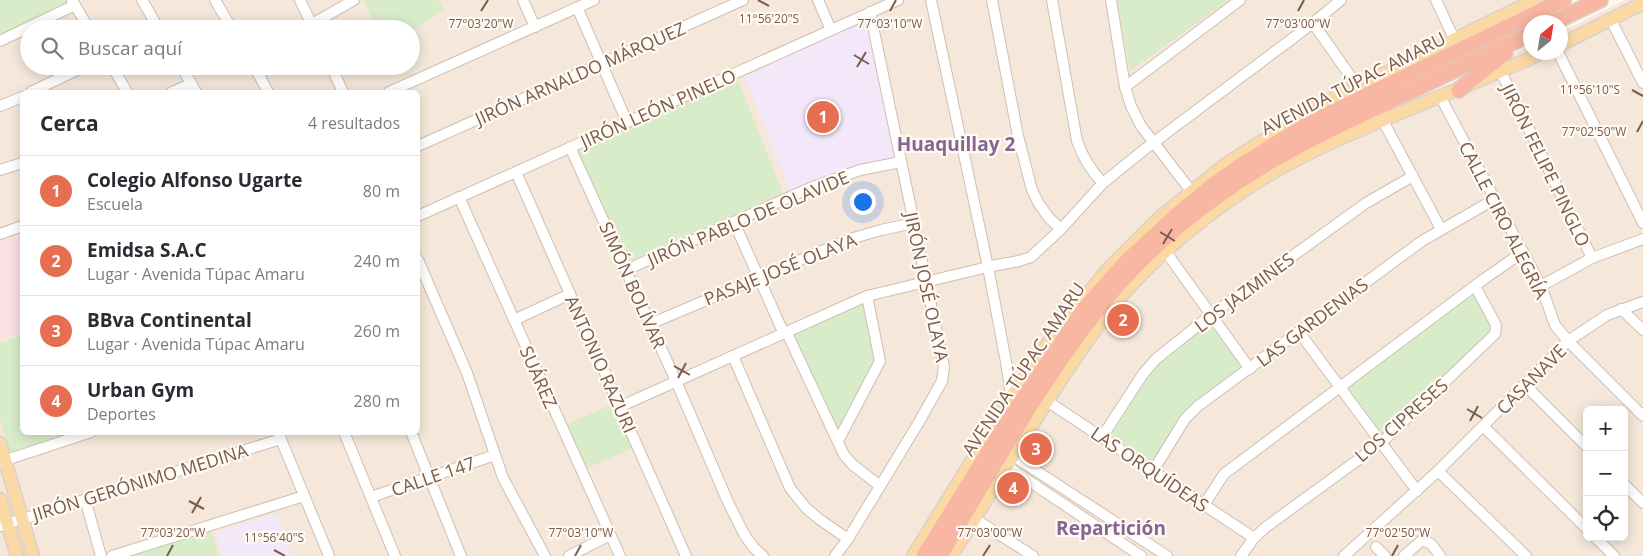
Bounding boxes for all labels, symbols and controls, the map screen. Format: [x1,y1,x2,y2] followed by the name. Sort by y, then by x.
[739,10,799,27] text: 11°56'20"S
[449,15,513,32] text: 77°03'20"W
[858,15,922,32] text: 77°03'10"W
[1266,15,1330,32] text: 77°03'00"W
[1523,15,1568,60] north arrow
[469,16,689,131] street label: JIRÓN ARNALDO MÁRQUEZ
[20,20,420,75] search box
[1257,26,1449,140] street label: AVENIDA TÚPAC AMARU
[38,34,66,62] icon: search
[78,35,182,61] text: Buscar aquí
[575,63,739,154] street label: JIRÓN LEÓN PINELO
[1495,78,1596,250] street label: JIRÓN FELIPE PINGLO
[1560,81,1620,98] text: 11°56'10"S
[807,98,839,136] pin: 1
[40,109,99,137] text: Cerca
[308,112,400,134] text: 4 resultados
[1562,123,1626,140] text: 77°02'50"W
[897,131,1015,157] district label: Huaquillay 2
[1454,137,1554,303] street label: CALLE CIRO ALEGRÍA
[642,165,852,272] street label: JIRÓN PABLO DE OLAVIDE
[87,167,302,193] text: Colegio Alfonso Ugarte
[51,180,61,202] text: 1
[363,180,400,202] text: 80 m
[850,189,876,215] your location
[87,193,143,215] text: Escuela
[899,208,955,365] street label: JIRÓN JOSÉ OLAYA
[594,218,672,352] street label: SIMÓN BOLÍVAR
[700,227,860,311] street label: PASAJE JOSÉ OLAYA
[87,237,207,263] text: Emidsa S.A.C
[1189,247,1299,337] street label: LOS JAZMINES
[51,250,61,272] text: 2
[354,250,400,272] text: 240 m
[87,263,305,285] text: Lugar · Avenida Túpac Amaru
[1251,272,1373,372] street label: LAS GARDENIAS
[956,278,1090,460] street label: AVENIDA TÚPAC AMARU
[560,291,642,437] street label: ANTONIO RAZURI
[1107,301,1139,339] pin: 2
[87,307,252,333] text: BBva Continental
[51,320,61,342] text: 3
[354,320,400,342] text: 260 m
[87,333,305,355] text: Lugar · Avenida Túpac Amaru
[1491,339,1571,419] street label: CASANAVE
[515,342,563,412] street label: SUÁREZ
[1349,373,1453,467] street label: LOS CIPRESES
[87,377,194,403] text: Urban Gym
[51,390,61,412] text: 4
[354,390,400,412] text: 280 m
[87,403,156,425] text: Deportes
[1583,406,1628,541] map controls
[1583,406,1628,451] button: +
[1087,421,1214,517] street label: LAS ORQUÍDEAS
[1020,430,1052,468] pin: 3
[27,438,251,527] street label: JIRÓN GERÓNIMO MEDINA
[388,450,478,502] street label: CALLE 147
[1583,451,1628,496] button: −
[997,469,1029,507] pin: 4
[1583,496,1628,541] button: locate
[1056,515,1166,541] district label: Repartición
[141,524,205,541] text: 77°03'20"W
[549,524,613,541] text: 77°03'10"W
[958,524,1022,541] text: 77°03'00"W
[1366,524,1430,541] text: 77°02'50"W
[244,529,304,546] text: 11°56'40"S

